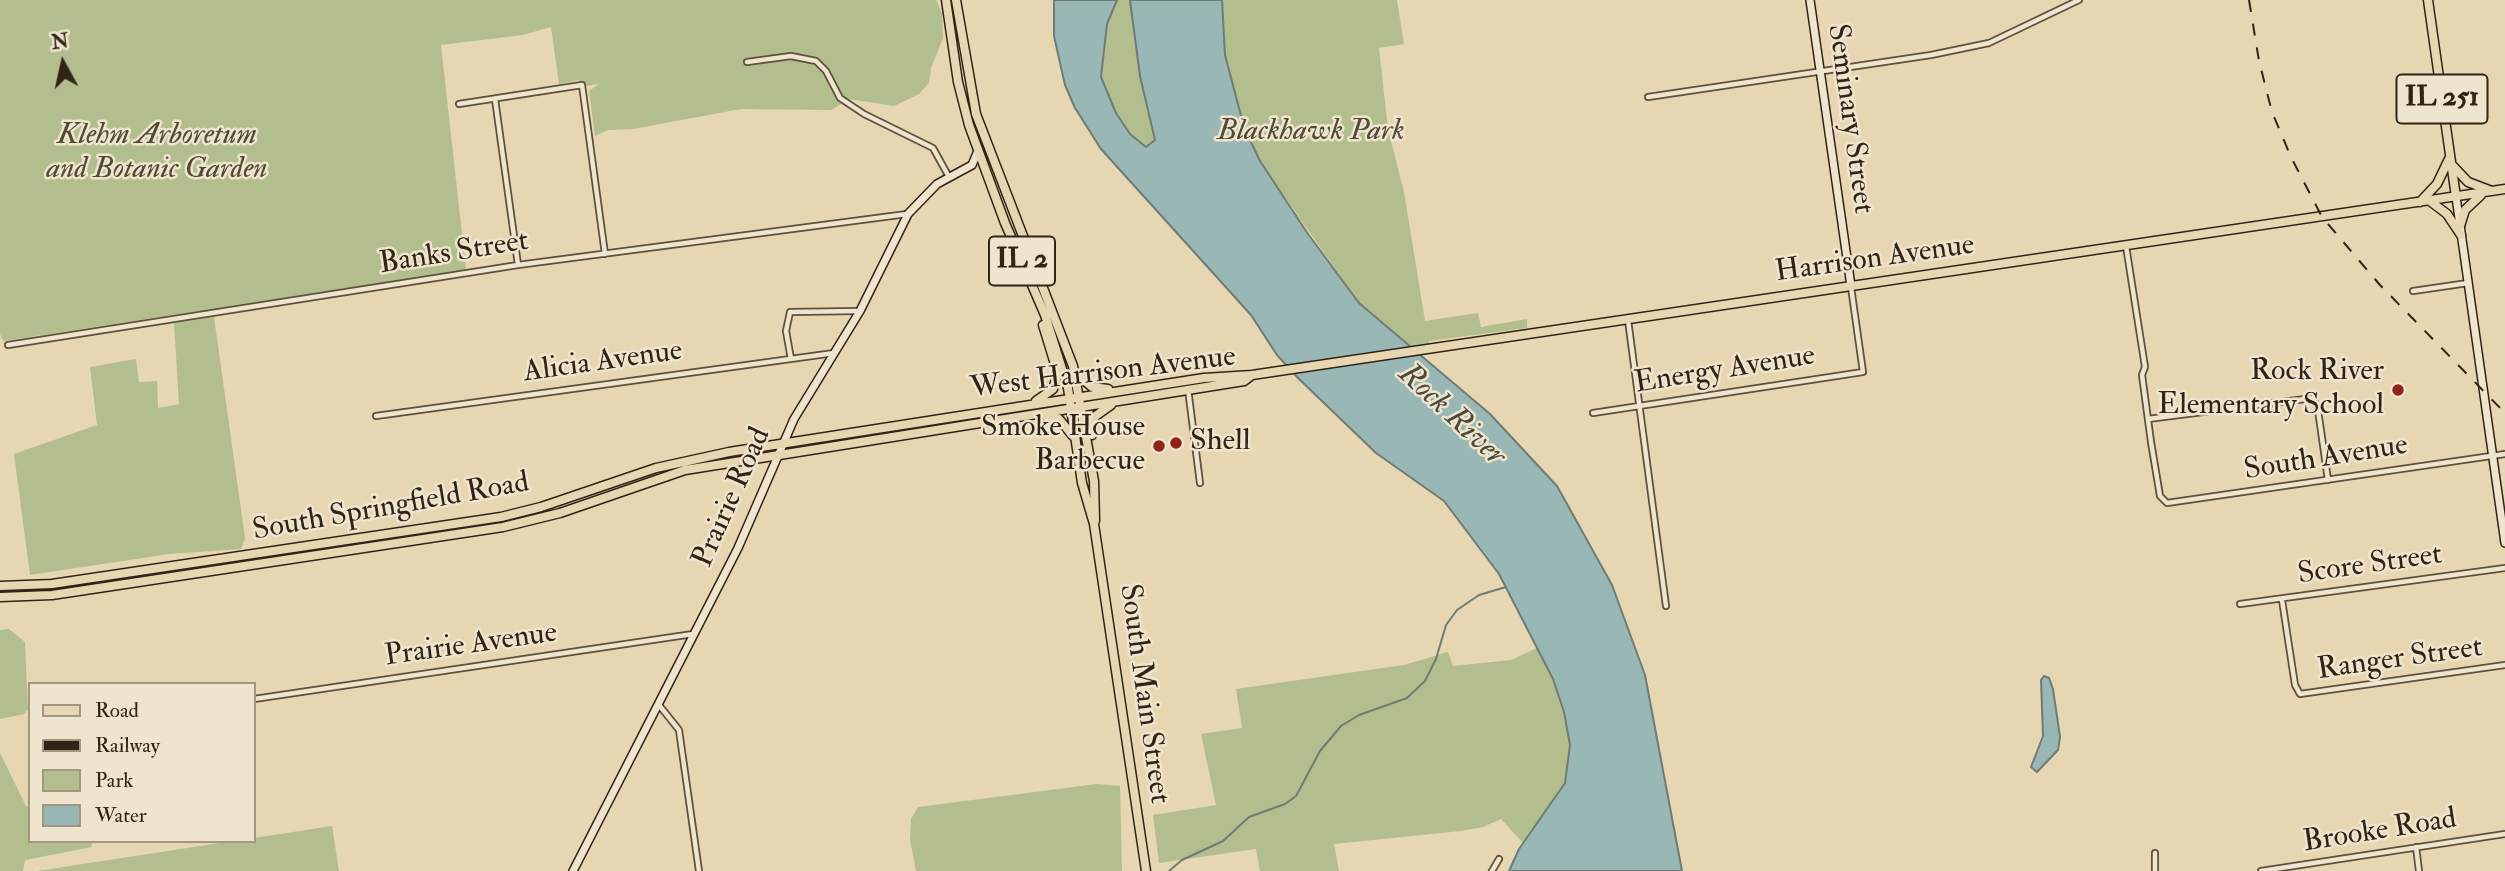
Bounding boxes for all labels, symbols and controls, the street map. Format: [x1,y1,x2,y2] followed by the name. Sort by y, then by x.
[1818,22,1880,216] street label: Seminary Street
[28,28,98,98] north arrow
[50,29,70,55] text: N
[2396,74,2488,124] road number: IL 251
[1217,115,1405,151] park label: Blackhawk Park
[46,119,268,190] park label: Klehm Arboretum and Botanic Garden
[377,224,531,284] street label: Banks Street
[1773,228,1977,292] street label: Harrison Avenue
[989,236,1055,286] road number: IL 2
[521,334,685,392] street label: Alicia Avenue
[1632,339,1818,403] street label: Energy Avenue
[968,340,1238,408] street label: West Harrison Avenue
[2158,355,2384,426] place label: Rock River Elementary School
[1389,356,1513,476] water label: Rock River
[2390,382,2406,398] marker: Rock River Elementary School
[981,411,1145,481] place label: Smoke House Barbecue
[686,422,780,574] street label: Prairie Road
[1190,425,1250,461] place label: Shell
[2242,428,2410,490] street label: South Avenue
[1168,435,1184,451] marker: Shell
[1151,438,1167,454] marker: Smoke House Barbecue
[250,466,532,550] street label: South Springfield Road
[2296,538,2444,594] street label: Score Street
[1110,582,1176,806] street label: South Main Street
[383,616,559,676] street label: Prairie Avenue
[2315,631,2485,689] street label: Ranger Street
[28,682,256,843] legend
[95,697,139,724] text: Road
[95,732,160,759] text: Railway
[95,767,133,794] text: Park
[95,802,147,829] text: Water
[2301,802,2459,862] street label: Brooke Road

